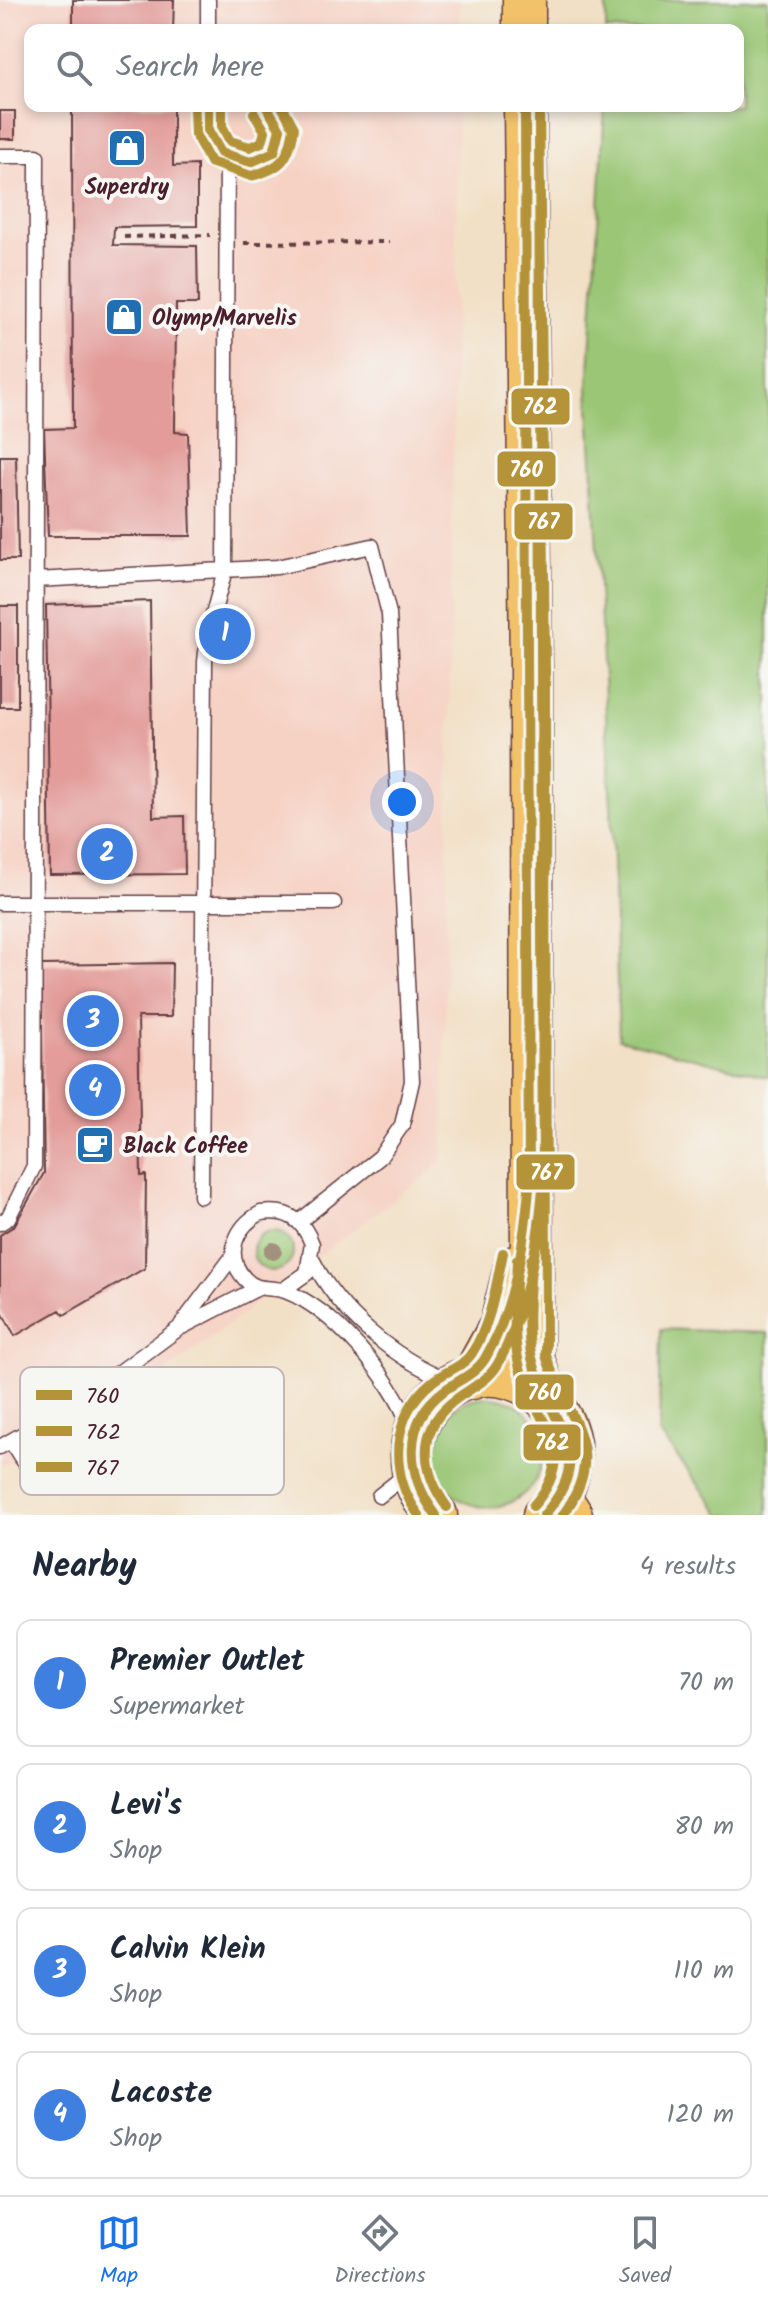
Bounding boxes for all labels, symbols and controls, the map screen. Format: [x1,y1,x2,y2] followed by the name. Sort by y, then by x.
[24,24,744,112] search box
[116,44,264,92] text: Search here
[52,46,96,90] icon: search
[106,127,148,169] shop icon: Superdry
[85,171,170,206] place label: Superdry
[103,296,145,338] shop icon: Olymp/Marvelis
[152,302,297,337] place label: Olymp/Marvelis
[510,387,571,426] line badge: 762
[522,391,558,426] text: 762
[496,450,557,488] line badge: 760
[509,454,544,489] text: 760
[513,502,574,541] line badge: 767
[527,506,560,541] text: 767
[199,604,251,664] pin: 1
[382,782,422,822] your location
[81,824,133,884] pin: 2
[67,991,119,1051] pin: 3
[69,1060,121,1120] pin: 4
[74,1124,116,1166] cafe icon: Black Coffee
[123,1130,248,1165] place label: Black Coffee
[515,1153,576,1191] line badge: 767
[530,1157,563,1192] text: 767
[20,1367,284,1495] legend
[514,1373,575,1411] line badge: 760
[527,1377,562,1412] text: 760
[86,1380,119,1415] text: 760
[86,1416,121,1451] text: 762
[522,1423,582,1462] line badge: 762
[534,1427,570,1462] text: 762
[86,1452,119,1487] text: 767
[32,1540,137,1594] text: Nearby
[640,1546,736,1588] text: 4 results
[110,1638,304,1686] text: Premier Outlet
[56,1662,64,1704] text: 1
[678,1662,734,1704] text: 70 m
[110,1686,245,1728] text: Supermarket
[110,1782,182,1830] text: Levi's
[52,1806,68,1848] text: 2
[674,1806,734,1848] text: 80 m
[110,1830,162,1872] text: Shop
[110,1926,266,1974] text: Calvin Klein
[53,1950,67,1992] text: 3
[674,1950,734,1992] text: 110 m
[110,1974,162,2016] text: Shop
[110,2070,212,2118] text: Lacoste
[53,2094,67,2136] text: 4
[667,2094,734,2136] text: 120 m
[110,2118,162,2160] text: Shop
[97,2211,141,2294] tab: Map
[334,2211,426,2294] tab: Directions
[619,2211,671,2294] tab: Saved

